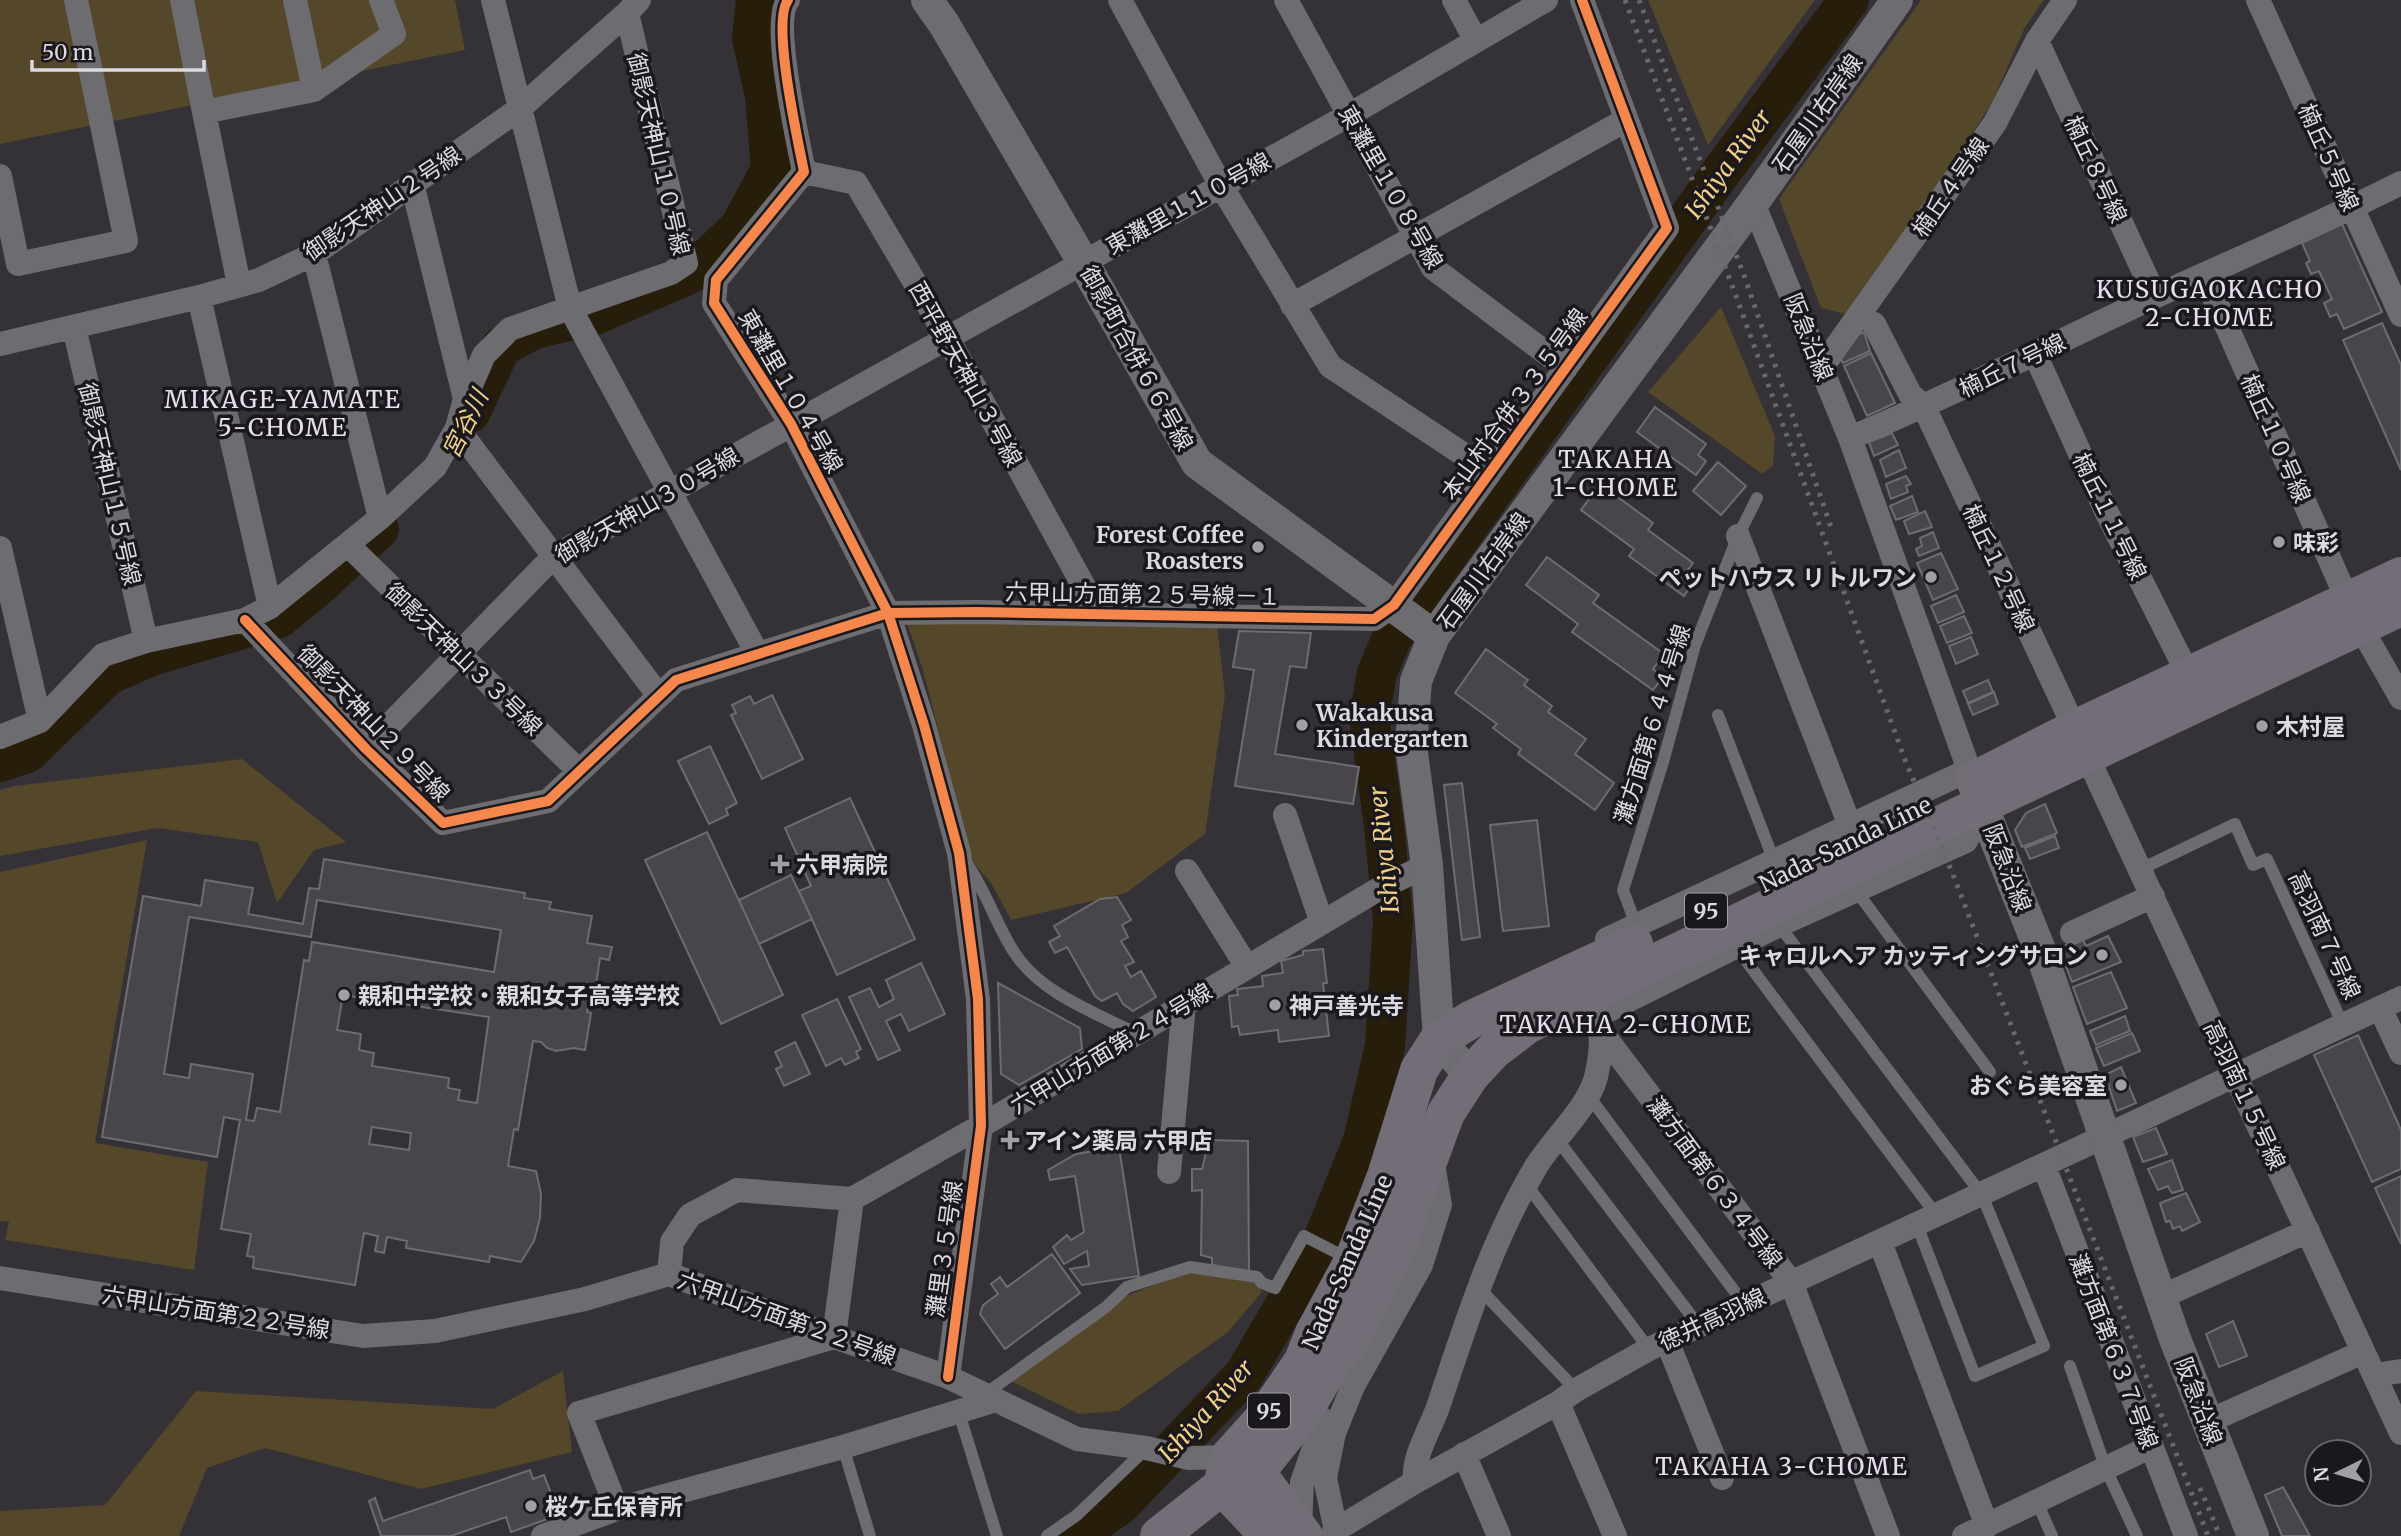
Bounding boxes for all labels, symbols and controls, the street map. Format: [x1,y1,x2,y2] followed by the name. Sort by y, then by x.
[32,28,203,72] scale bar
[42,39,93,66] text: 50 m
[1766,48,1868,178] street label: 石屋川右岸線
[622,50,696,258] street label: 御影天神山１０号線
[2292,99,2366,215] street label: 楠丘５号線
[1332,100,1450,274] street label: 東灘里１０８号線
[1678,102,1779,225] water label: Ishiya River
[2059,111,2133,227] street label: 楠丘８号線
[1905,132,1995,242] street label: 楠丘４号線
[298,140,466,266] street label: 御影天神山２号線
[1101,146,1275,260] street label: 東灘里１１０号線
[1074,260,1200,456] street label: 御影町合併６６号線
[2096,274,2324,333] district label: KUSUGAOKACHO 2-CHOME
[903,276,1029,472] street label: 西平野天神山３号線
[1778,289,1840,385] street label: 阪急沿線
[1435,302,1593,506] street label: 本山村合併３３５号線
[732,304,850,478] street label: 東灘里１０４号線
[1954,327,2070,403] street label: 楠丘７号線
[2235,369,2317,507] street label: 楠丘１０号線
[73,380,147,588] street label: 御影天神山１５号線
[435,382,496,463] water label: 宮谷川
[164,384,402,443] district label: MIKAGE-YAMATE 5-CHOME
[550,441,744,569] street label: 御影天神山３０号線
[1553,444,1679,503] district label: TAKAHA 1-CHOME
[2067,448,2153,584] street label: 楠丘１１号線
[1957,499,2041,637] street label: 楠丘１２号線
[1431,507,1535,635] street label: 石屋川右岸線
[1096,520,1244,575] place label: Forest Coffee Roasters
[2293,528,2339,557] place label: 味彩
[2271,534,2287,550] marker: 味彩
[1250,539,1266,555] marker: Forest Coffee Roasters
[1659,563,1917,592] place label: ペットハウス リトルワン
[1923,569,1939,585] marker: ペットハウス リトルワン
[379,577,549,741] street label: 御影天神山３３号線
[1005,577,1281,611] street label: 六甲山方面第２５号線－１
[1608,621,1696,827] street label: 灘方面第６４４号線
[292,638,456,808] street label: 御影天神山２９号線
[1315,698,1469,753] place label: Wakakusa Kindergarten
[2276,712,2345,741] place label: 木村屋
[1294,717,1310,733] marker: Wakakusa Kindergarten
[2254,718,2270,734] marker: 木村屋
[1362,784,1406,915] water label: Ishiya River
[1754,790,1936,898] street label: Nada-Sanda Line
[1978,820,2038,916] street label: 阪急沿線
[796,850,888,879] place label: 六甲病院
[770,854,790,874] marker: 六甲病院
[2283,866,2367,1004] street label: 高羽南７号線
[1685,894,1727,928] road number: 95
[1739,941,2088,970] place label: キャロルヘア カッティングサロン
[2094,947,2110,963] marker: キャロルヘア カッティングサロン
[1005,976,1217,1120] street label: 六甲山方面第２４号線
[358,981,680,1010] place label: 親和中学校・親和女子高等学校
[336,987,352,1003] marker: 親和中学校・親和女子高等学校
[1289,991,1404,1020] place label: 神戸善光寺
[1267,997,1283,1013] marker: 神戸善光寺
[1500,1009,1752,1040] district label: TAKAHA 2-CHOME
[2198,1016,2292,1174] street label: 高羽南１５号線
[1969,1071,2107,1100] place label: おぐら美容室
[2113,1077,2129,1093] marker: おぐら美容室
[1641,1091,1789,1273] street label: 灘方面第６３４号線
[1024,1126,1212,1155] place label: アイン薬局 六甲店
[1002,1132,1018,1148] marker: アイン薬局 六甲店
[1295,1170,1399,1354] street label: Nada-Sanda Line
[920,1179,968,1319] street label: 灘里３５号線
[2063,1249,2165,1453] street label: 灘方面第６３７号線
[674,1265,900,1371] street label: 六甲山方面第２２号線
[100,1280,332,1344] street label: 六甲山方面第２２号線
[1654,1282,1770,1356] street label: 徳井高羽線
[1152,1352,1261,1469] water label: Ishiya River
[2169,1353,2229,1449] street label: 阪急沿線
[1248,1394,1290,1428] road number: 95
[2303,1438,2373,1508] north arrow
[1655,1451,1909,1482] district label: TAKAHA 3-CHOME
[2308,1466,2334,1483] text: N
[545,1492,683,1521] place label: 桜ケ丘保育所
[523,1498,539,1514] marker: 桜ケ丘保育所

